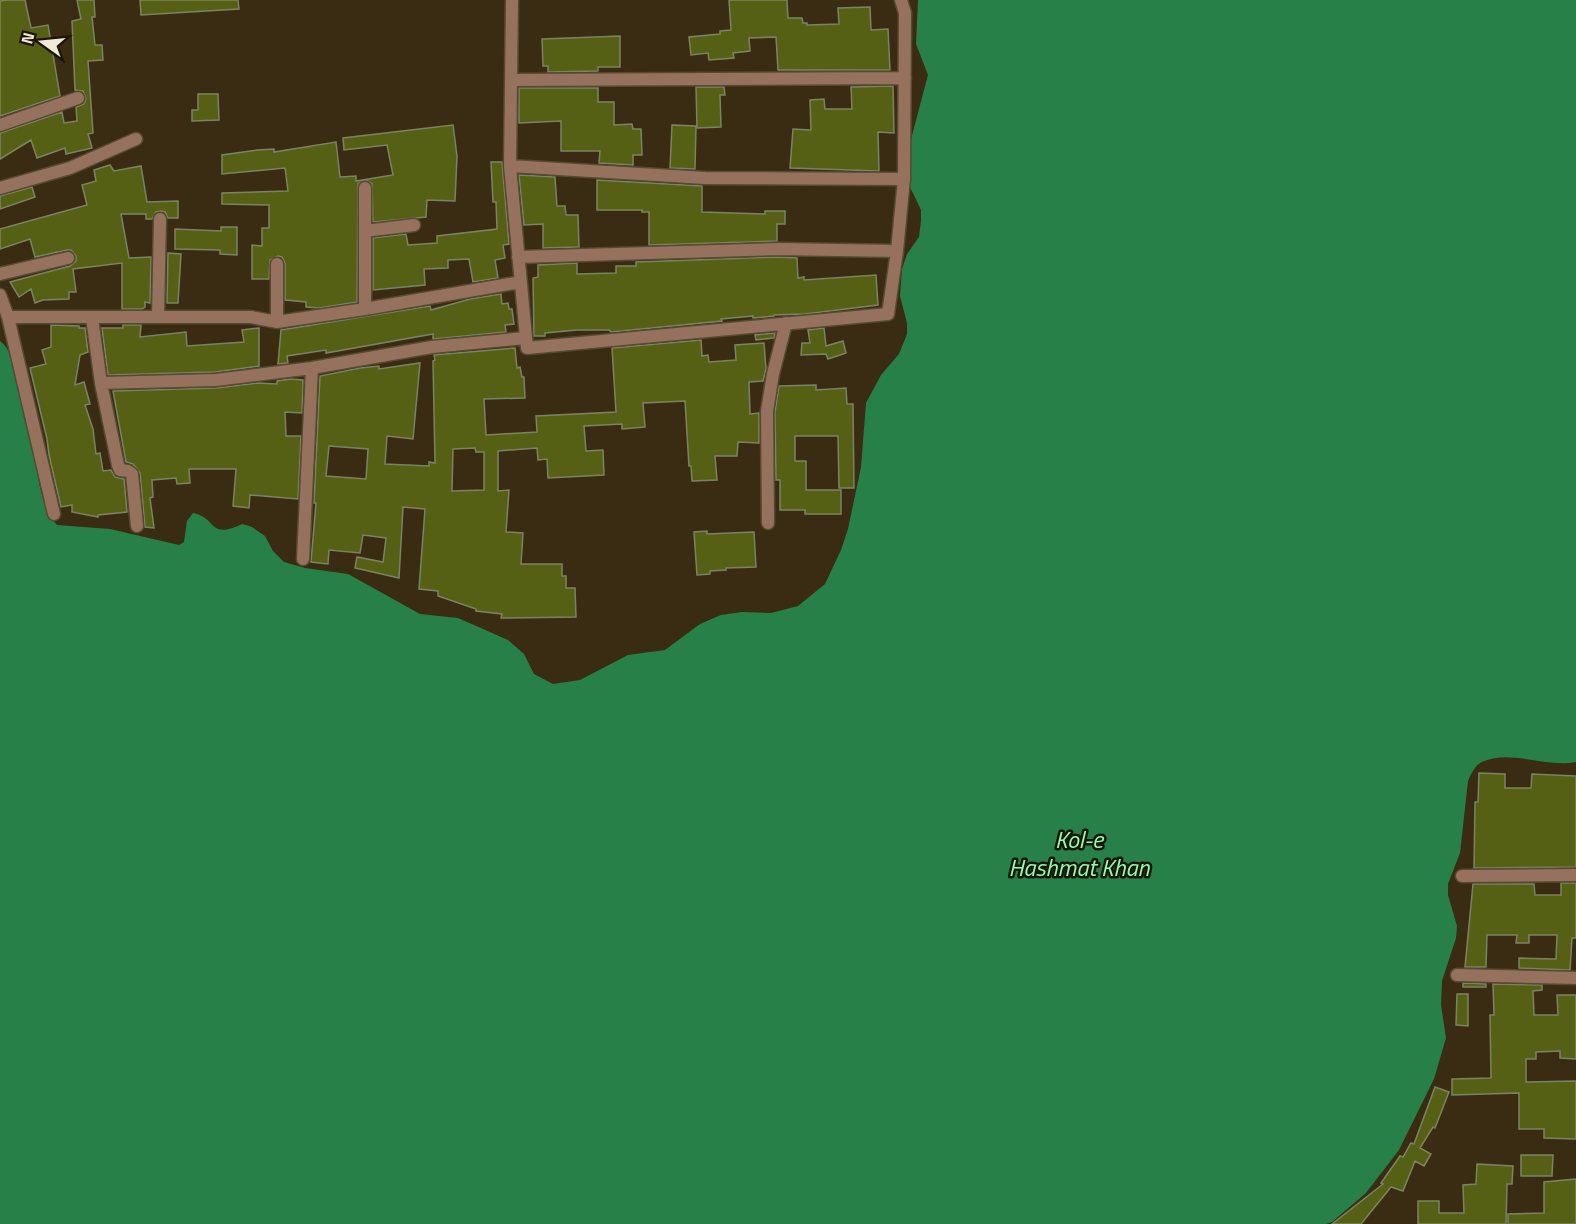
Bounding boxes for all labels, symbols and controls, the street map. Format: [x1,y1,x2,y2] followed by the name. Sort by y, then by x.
[12,12,72,72] north arrow
[14,30,41,47] text: N
[1008,821,1151,885] water label: Kol-e Hashmat Khan

